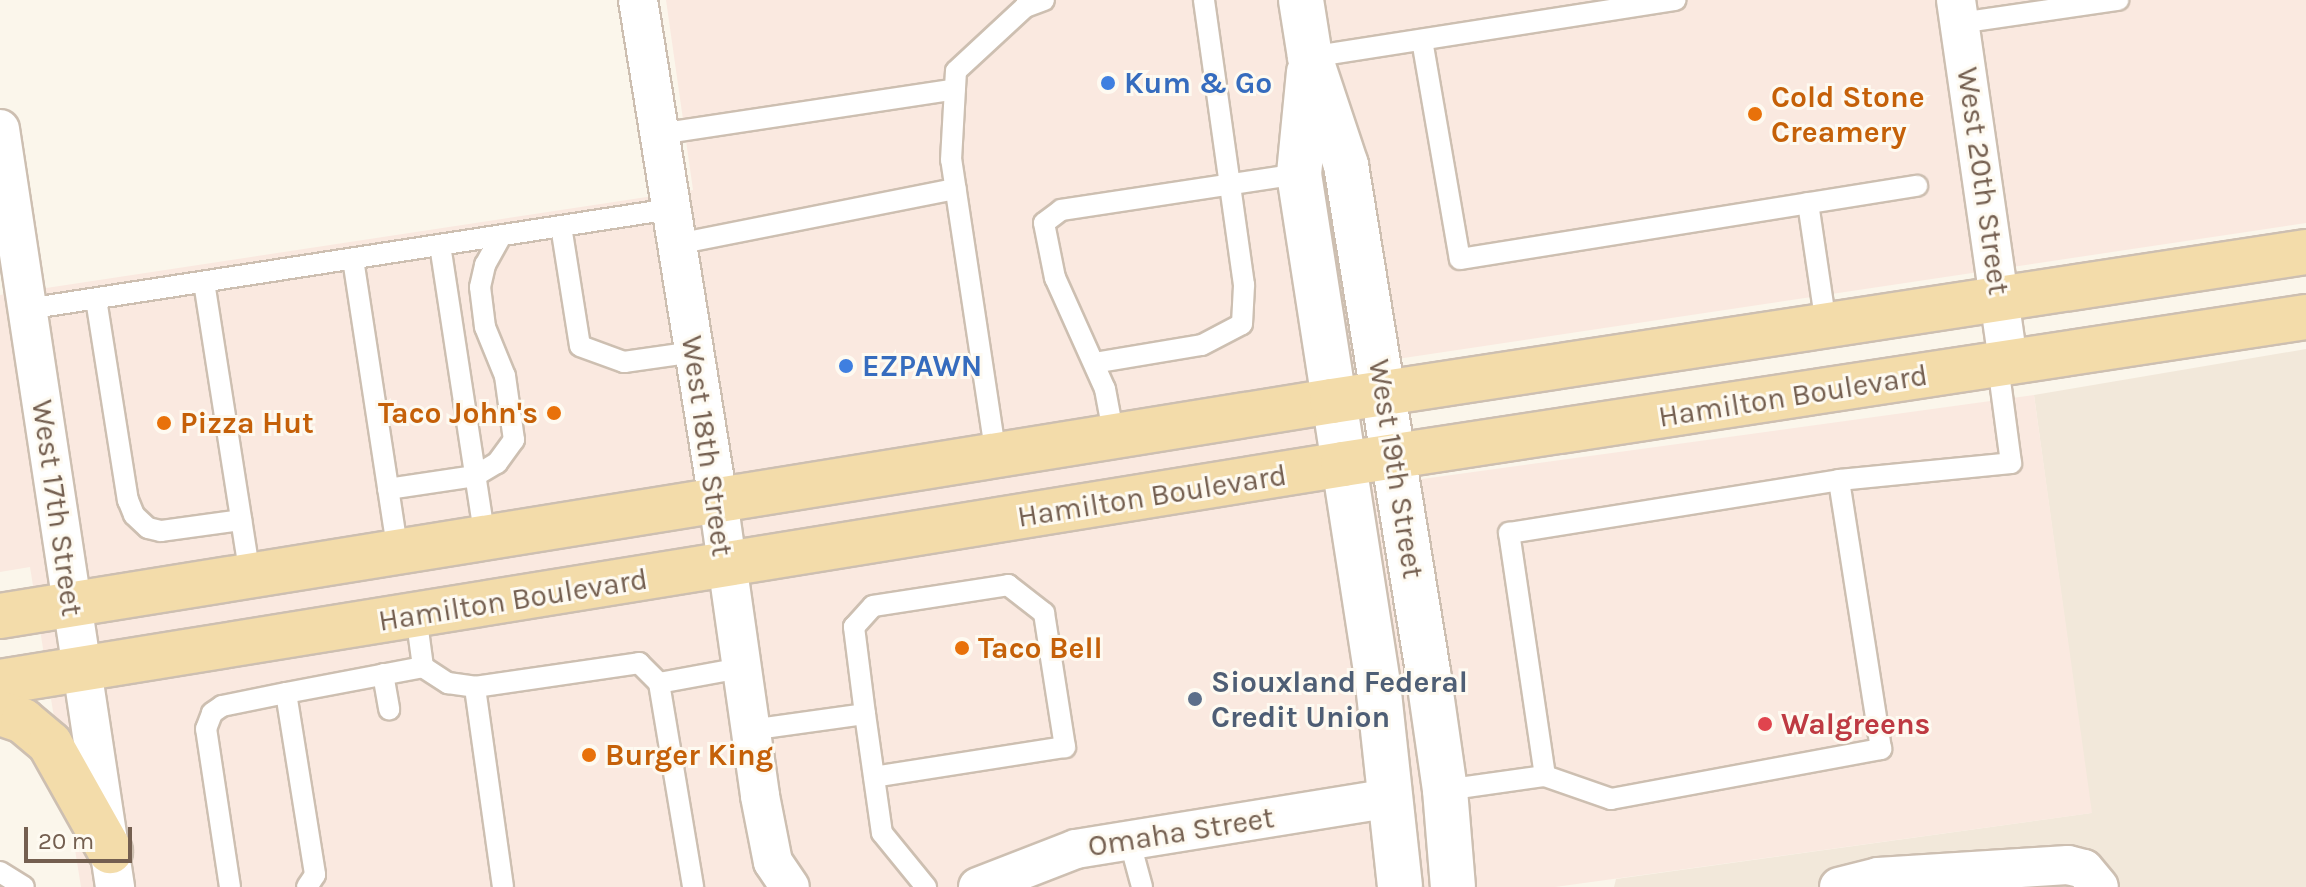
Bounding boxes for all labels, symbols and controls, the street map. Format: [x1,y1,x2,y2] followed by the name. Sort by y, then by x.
[1124,65,1272,101] place label: Kum & Go
[1949,65,2017,297] street label: West 20th Street
[1099,74,1117,92] marker: Kum & Go
[1771,79,1925,150] place label: Cold Stone Creamery
[1746,105,1764,123] marker: Cold Stone Creamery
[674,333,740,559] street label: West 18th Street
[862,348,982,384] place label: EZPAWN
[837,357,855,375] marker: EZPAWN
[1361,357,1431,581] street label: West 19th Street
[1656,357,1930,435] street label: Hamilton Boulevard
[378,395,538,431] place label: Taco John's
[24,397,90,619] street label: West 17th Street
[545,404,563,422] marker: Taco John's
[180,405,314,441] place label: Pizza Hut
[155,414,173,432] marker: Pizza Hut
[1015,457,1289,535] street label: Hamilton Boulevard
[376,561,650,639] street label: Hamilton Boulevard
[978,630,1103,666] place label: Taco Bell
[953,639,971,657] marker: Taco Bell
[1211,664,1468,734] place label: Siouxland Federal Credit Union
[1186,690,1204,708] marker: Siouxland Federal Credit Union
[1781,706,1930,742] place label: Walgreens
[1756,715,1774,733] marker: Walgreens
[605,737,773,773] place label: Burger King
[580,746,598,764] marker: Burger King
[1085,800,1277,864] street label: Omaha Street
[28,811,136,861] scale bar
[38,827,94,855] text: 20 m

